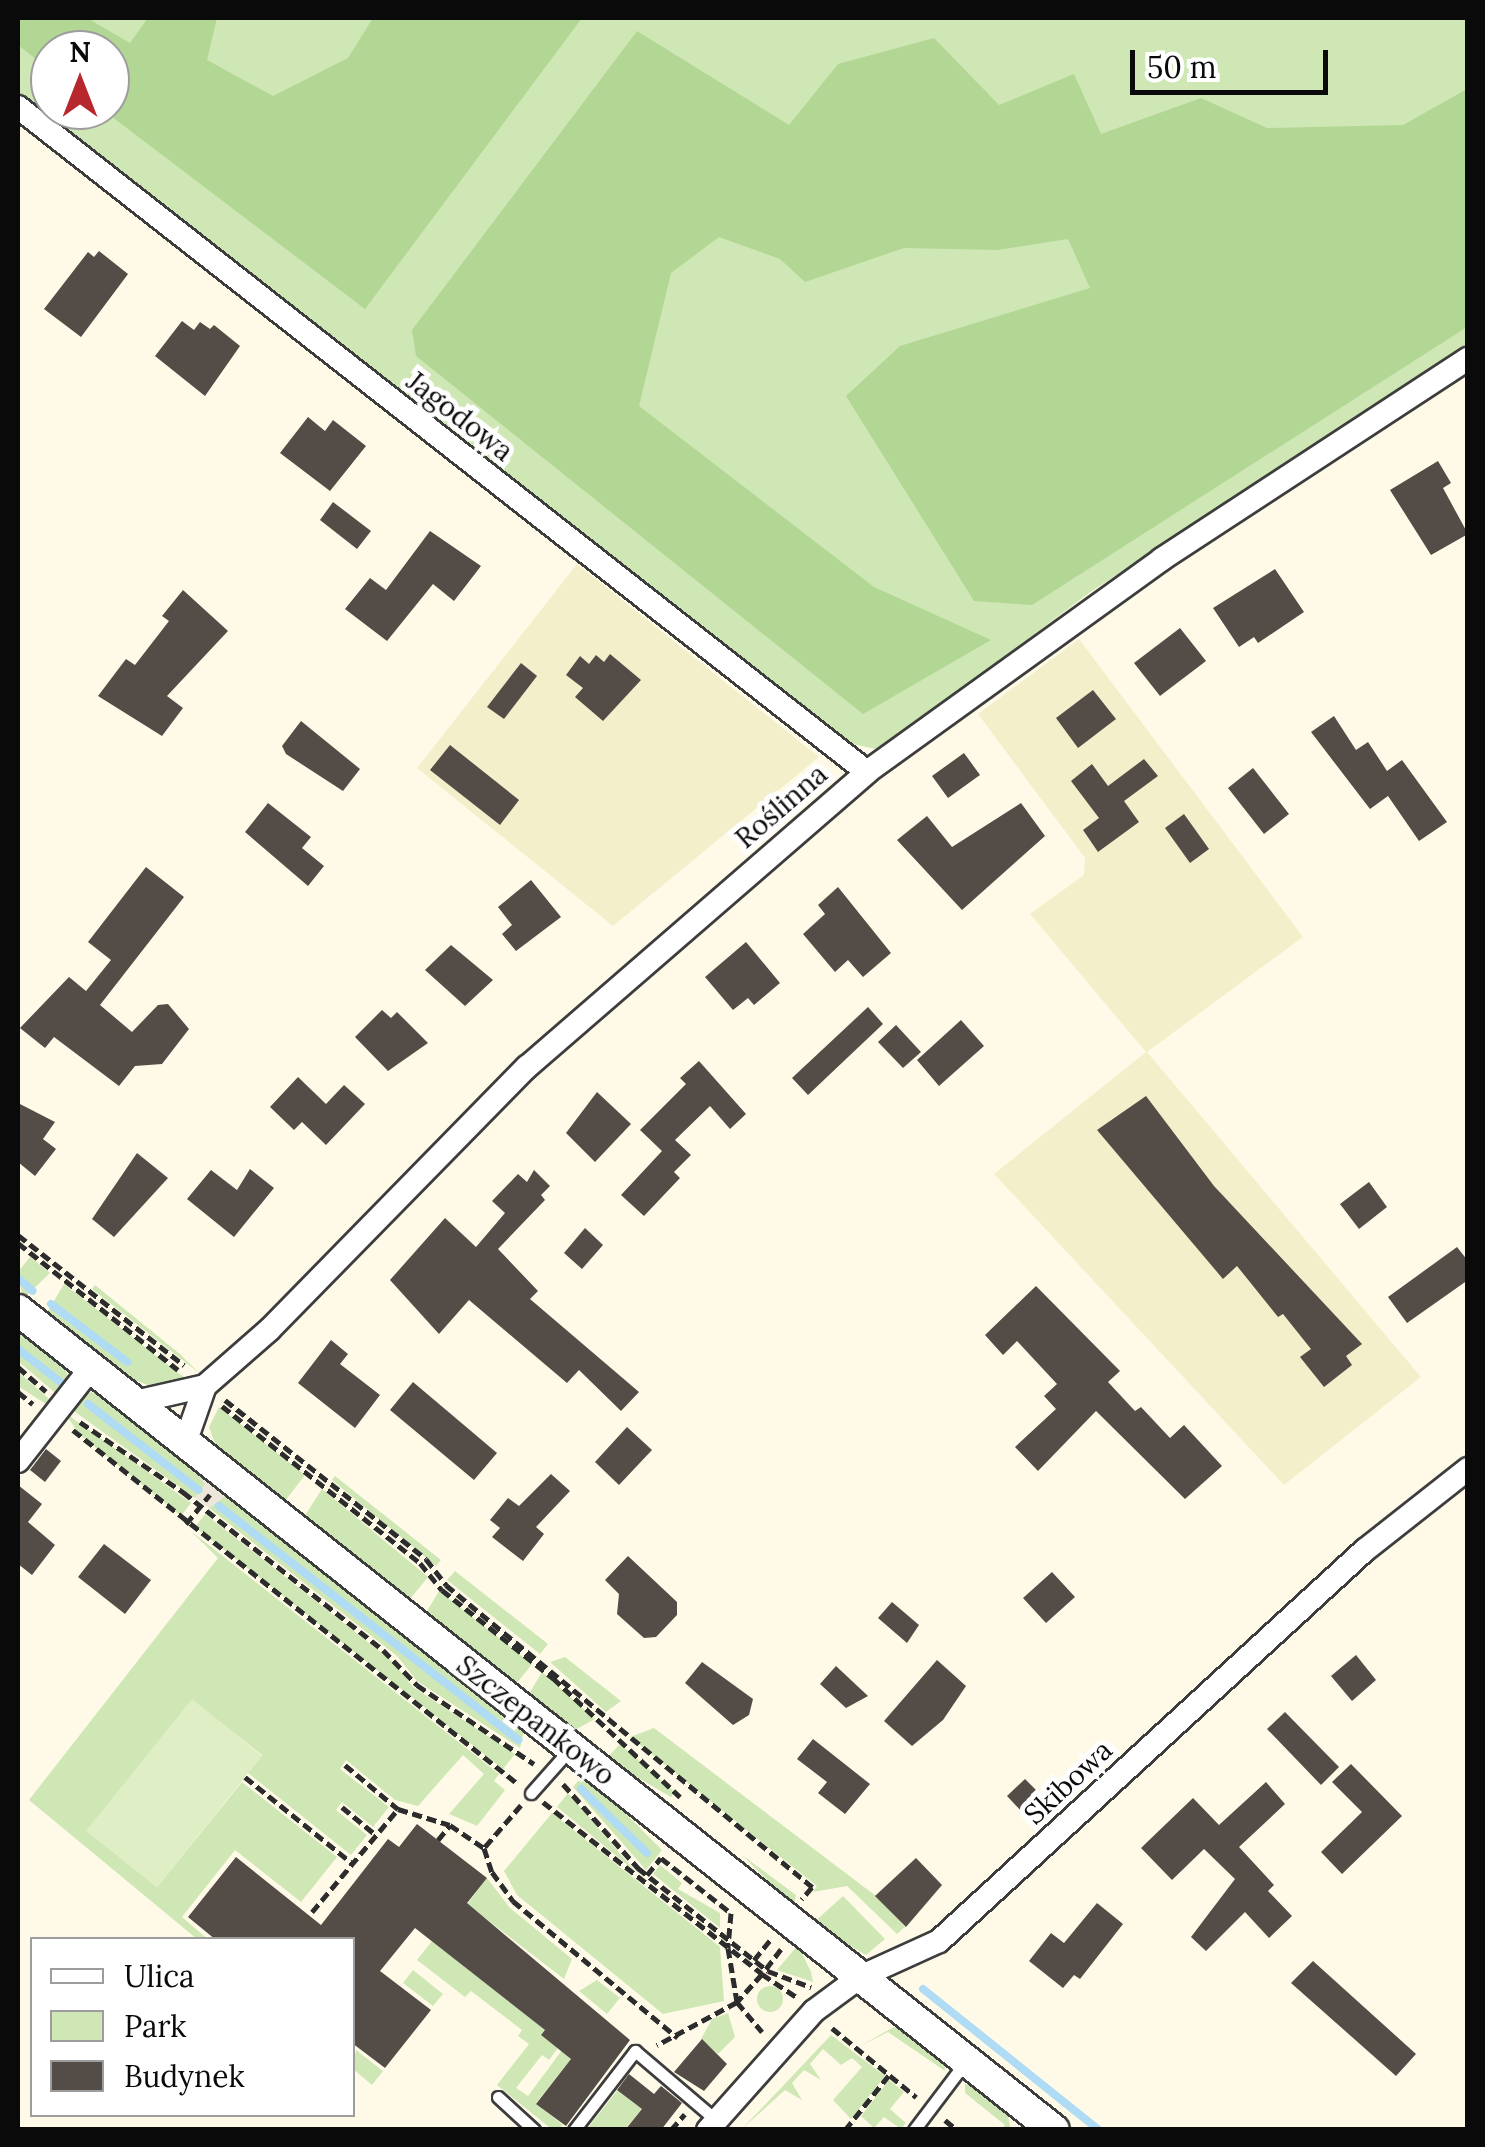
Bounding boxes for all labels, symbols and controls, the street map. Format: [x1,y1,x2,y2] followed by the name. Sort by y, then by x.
[30,30,130,130] north arrow
[1135,30,1332,92] scale bar
[69,34,91,70] text: N
[1147,48,1217,86] text: 50 m
[400,364,520,468] street label: Jagodowa
[728,757,834,855] street label: Roślinna
[450,1648,622,1792] street label: Szczepankowo
[1017,1733,1119,1831] street label: Skibowa
[30,1937,355,2117] legend
[124,1957,195,1995] text: Ulica
[124,2007,186,2045] text: Park
[124,2057,245,2095] text: Budynek

